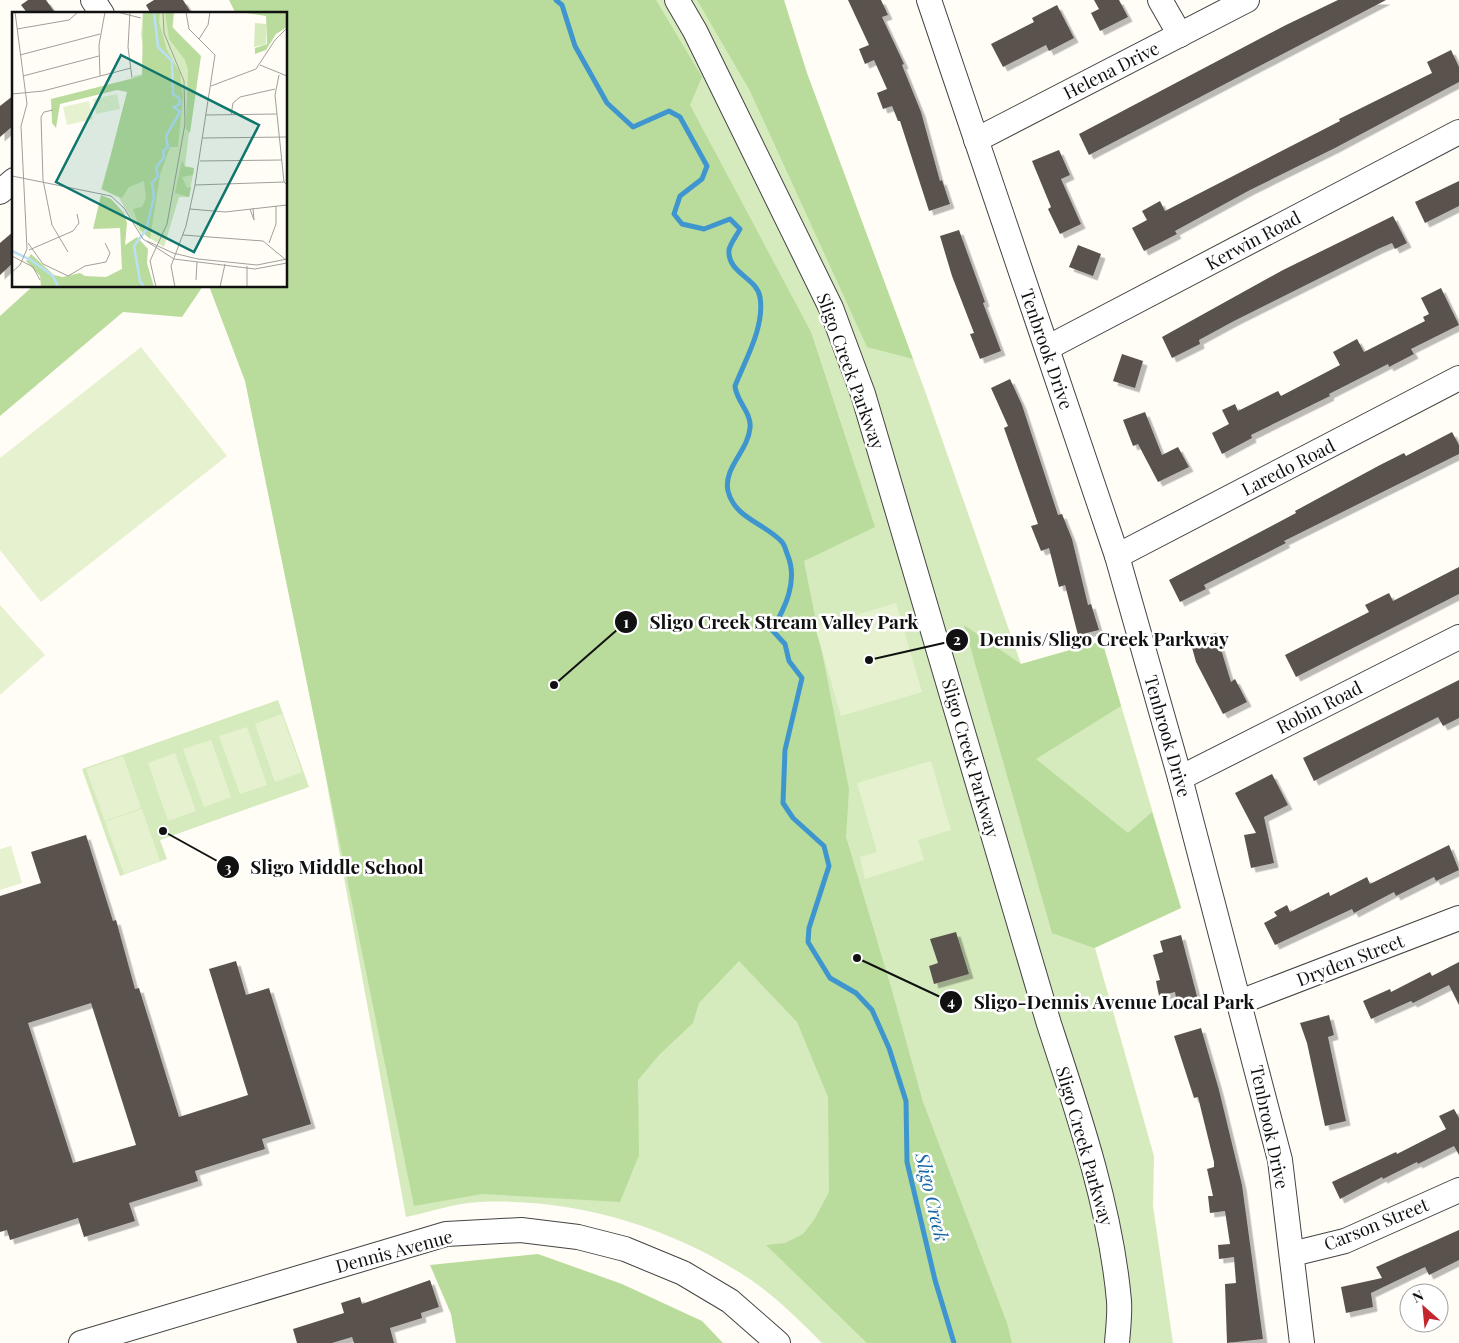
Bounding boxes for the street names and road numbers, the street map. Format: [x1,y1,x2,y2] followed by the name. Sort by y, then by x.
[1059,36,1163,104] street label: Helena Drive
[1201,205,1305,275] street label: Kerwin Road
[1015,286,1079,412] street label: Tenbrook Drive
[812,289,890,453] street label: Sligo Creek Parkway
[1237,433,1339,501] street label: Laredo Road
[1139,672,1197,800] street label: Tenbrook Drive
[937,675,1005,841] street label: Sligo Creek Parkway
[1272,675,1366,739] street label: Robin Road
[1293,928,1408,991] street label: Dryden Street
[1051,1063,1119,1229] street label: Sligo Creek Parkway
[1245,1063,1295,1191] street label: Tenbrook Drive
[1320,1192,1432,1256] street label: Carson Street
[333,1224,455,1278] street label: Dennis Avenue

